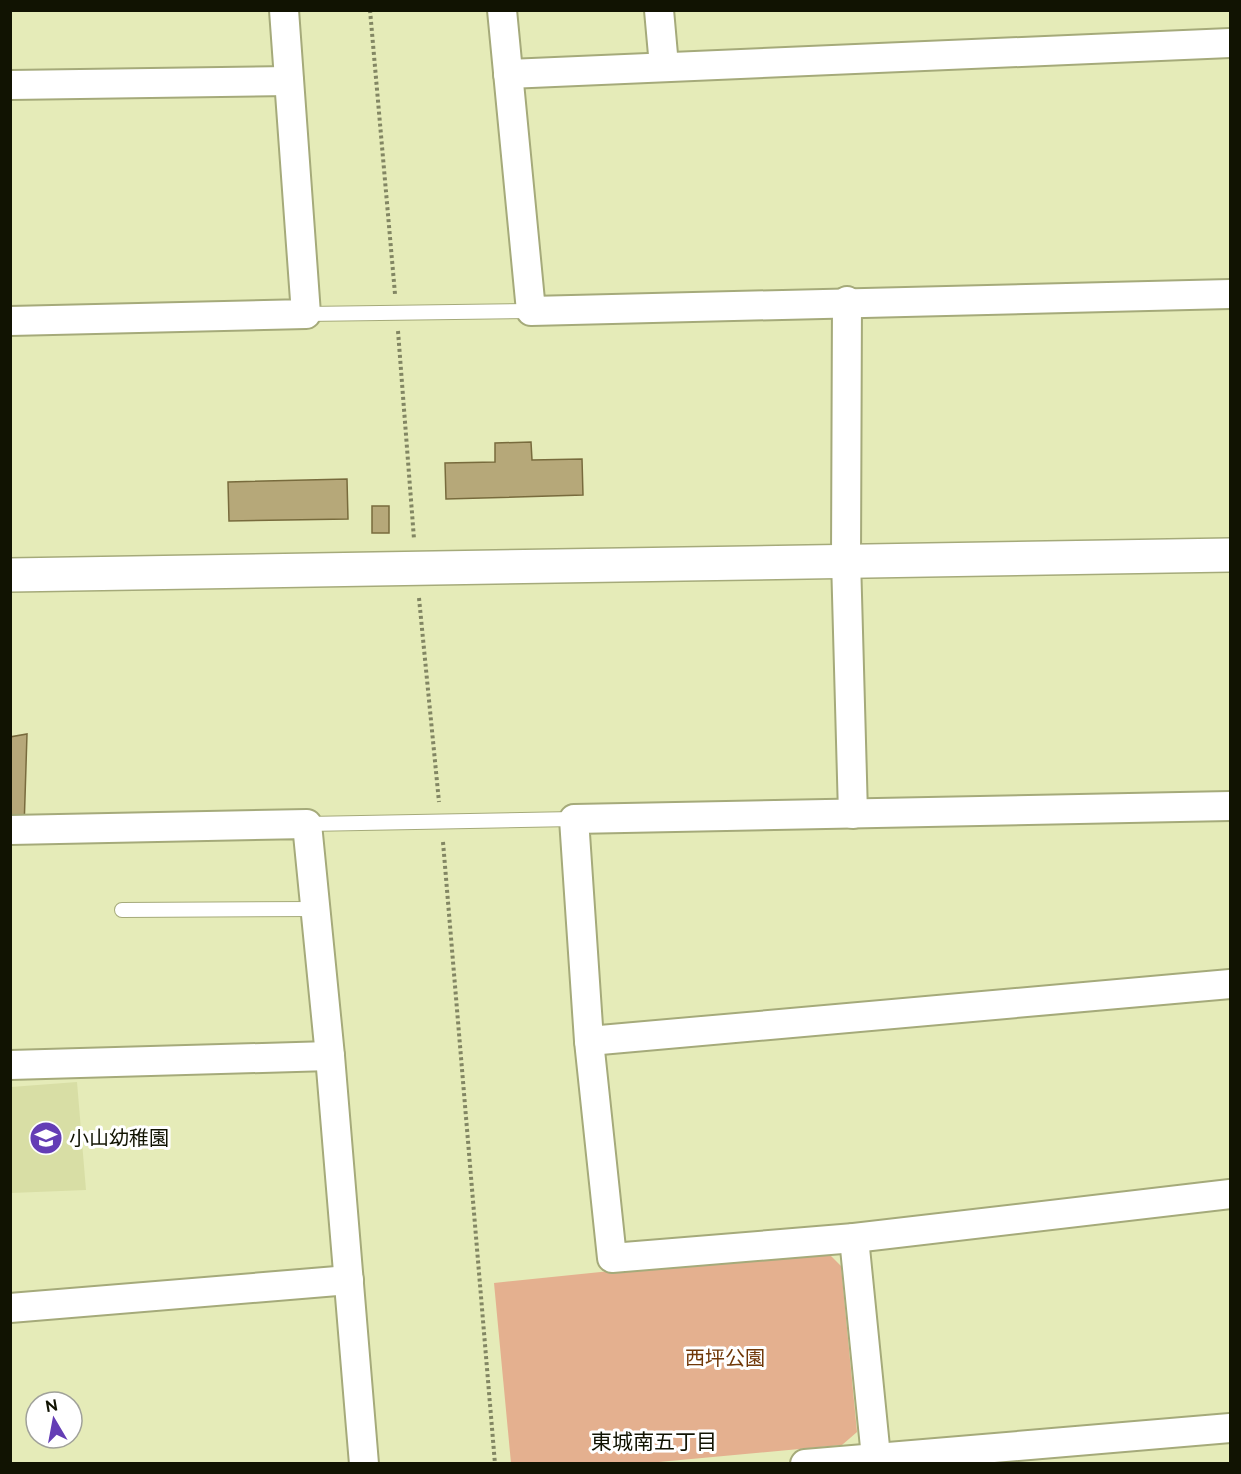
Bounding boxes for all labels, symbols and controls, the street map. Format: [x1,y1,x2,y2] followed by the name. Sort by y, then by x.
[28,1120,64,1156] school or university icon: 小山幼稚園
[69,1126,169,1150] place label: 小山幼稚園
[685,1346,765,1370] park label: 西坪公園
[24,1390,84,1450] north arrow
[44,1395,59,1416] text: N
[591,1429,717,1454] district label: 東城南五丁目

